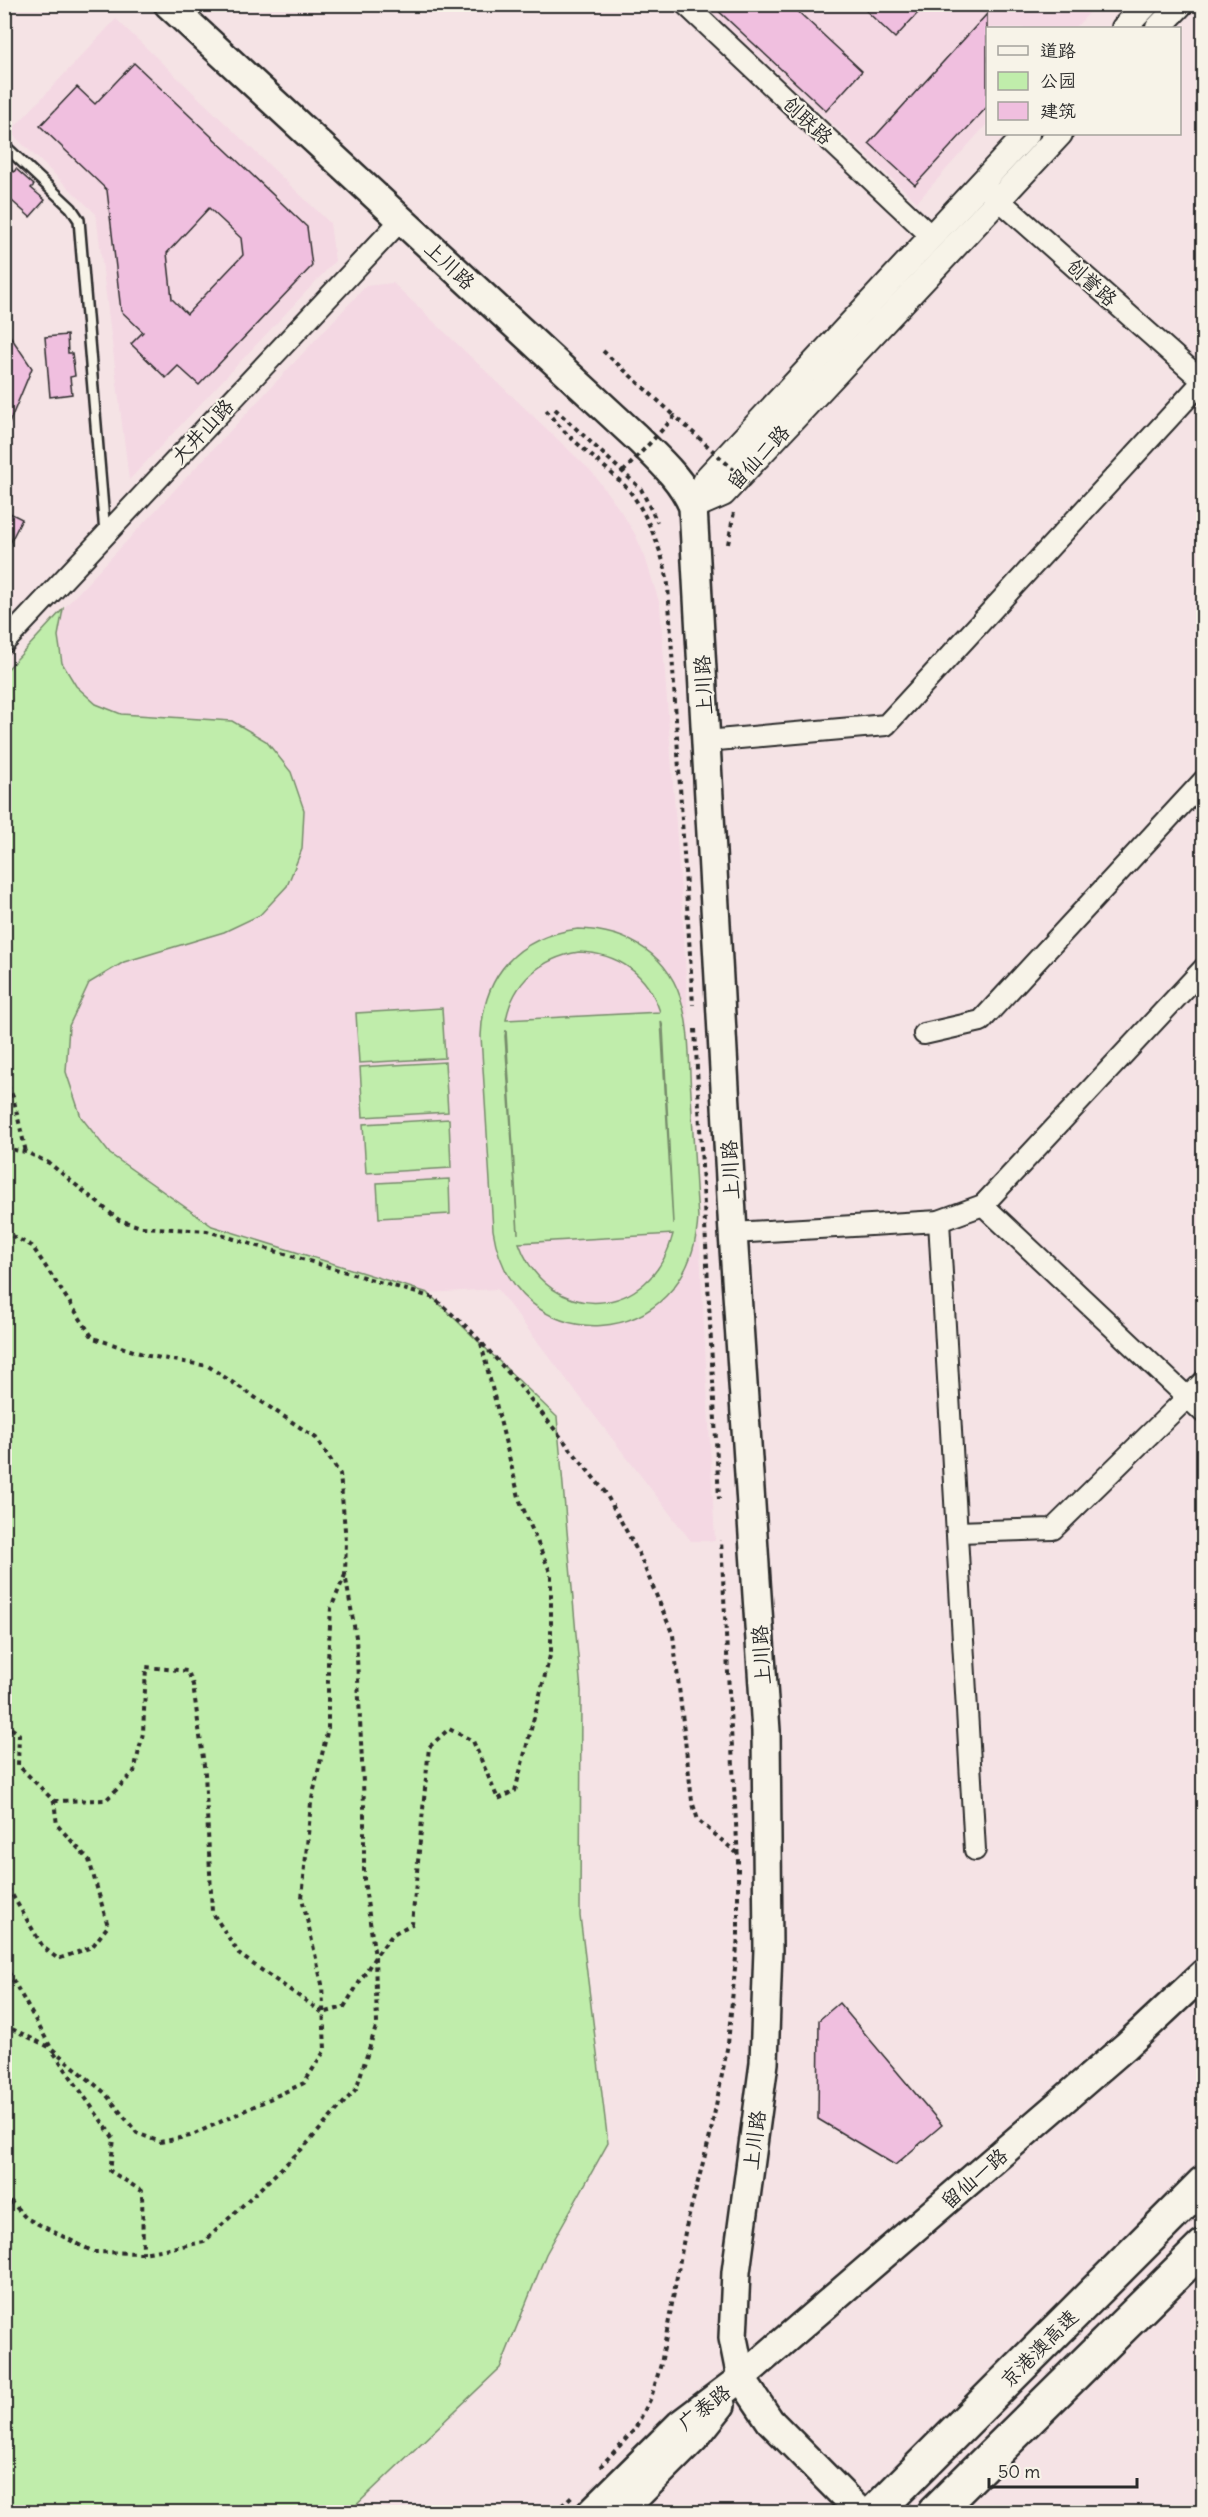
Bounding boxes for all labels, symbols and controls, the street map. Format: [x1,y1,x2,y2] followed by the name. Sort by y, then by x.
[986,27,1181,135] legend
[1040,39,1076,62] text: 道路
[1040,69,1076,92] text: 公园
[778,90,839,150] street label: 创联路
[1040,99,1076,122] text: 建筑
[420,235,481,295] street label: 上川路
[1061,253,1123,312] street label: 创誉路
[166,392,239,469] street label: 大井山路
[722,418,795,495] street label: 留仙二路
[689,653,717,716] street label: 上川路
[716,1138,744,1201] street label: 上川路
[746,1623,776,1686] street label: 上川路
[738,2108,770,2171] street label: 上川路
[936,2142,1013,2214] street label: 留仙一路
[995,2304,1083,2392] street label: 京港澳高速
[673,2378,736,2435] street label: 广泰路
[989,2451,1138,2489] scale bar
[998,2460,1040,2483] text: 50 m

